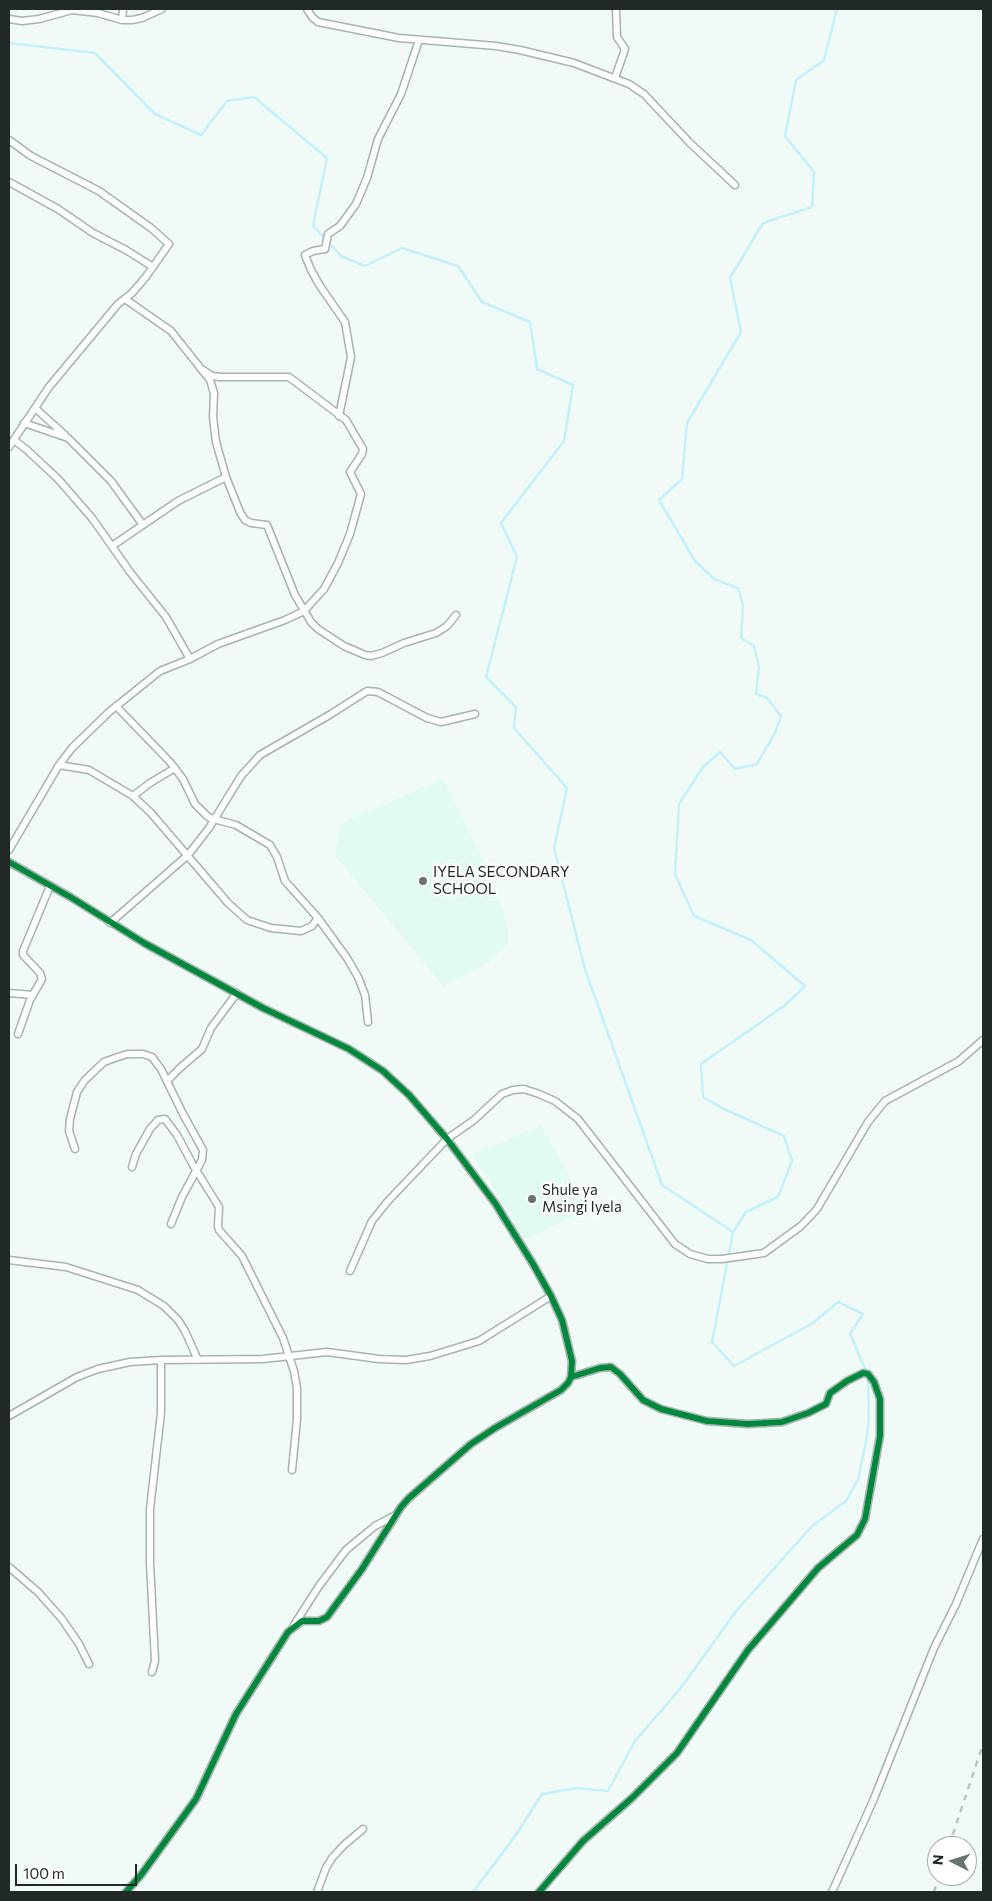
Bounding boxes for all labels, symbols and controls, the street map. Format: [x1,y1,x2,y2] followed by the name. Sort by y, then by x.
[433,863,570,898] place label: IYELA SECONDARY SCHOOL
[417,875,429,887] marker: IYELA SECONDARY SCHOOL
[542,1181,622,1216] place label: Shule ya Msingi Iyela
[526,1193,538,1205] marker: Shule ya Msingi Iyela
[927,1836,977,1886] north arrow
[18,1854,140,1886] scale bar
[929,1854,946,1866] text: N
[23,1864,65,1882] text: 100 m

